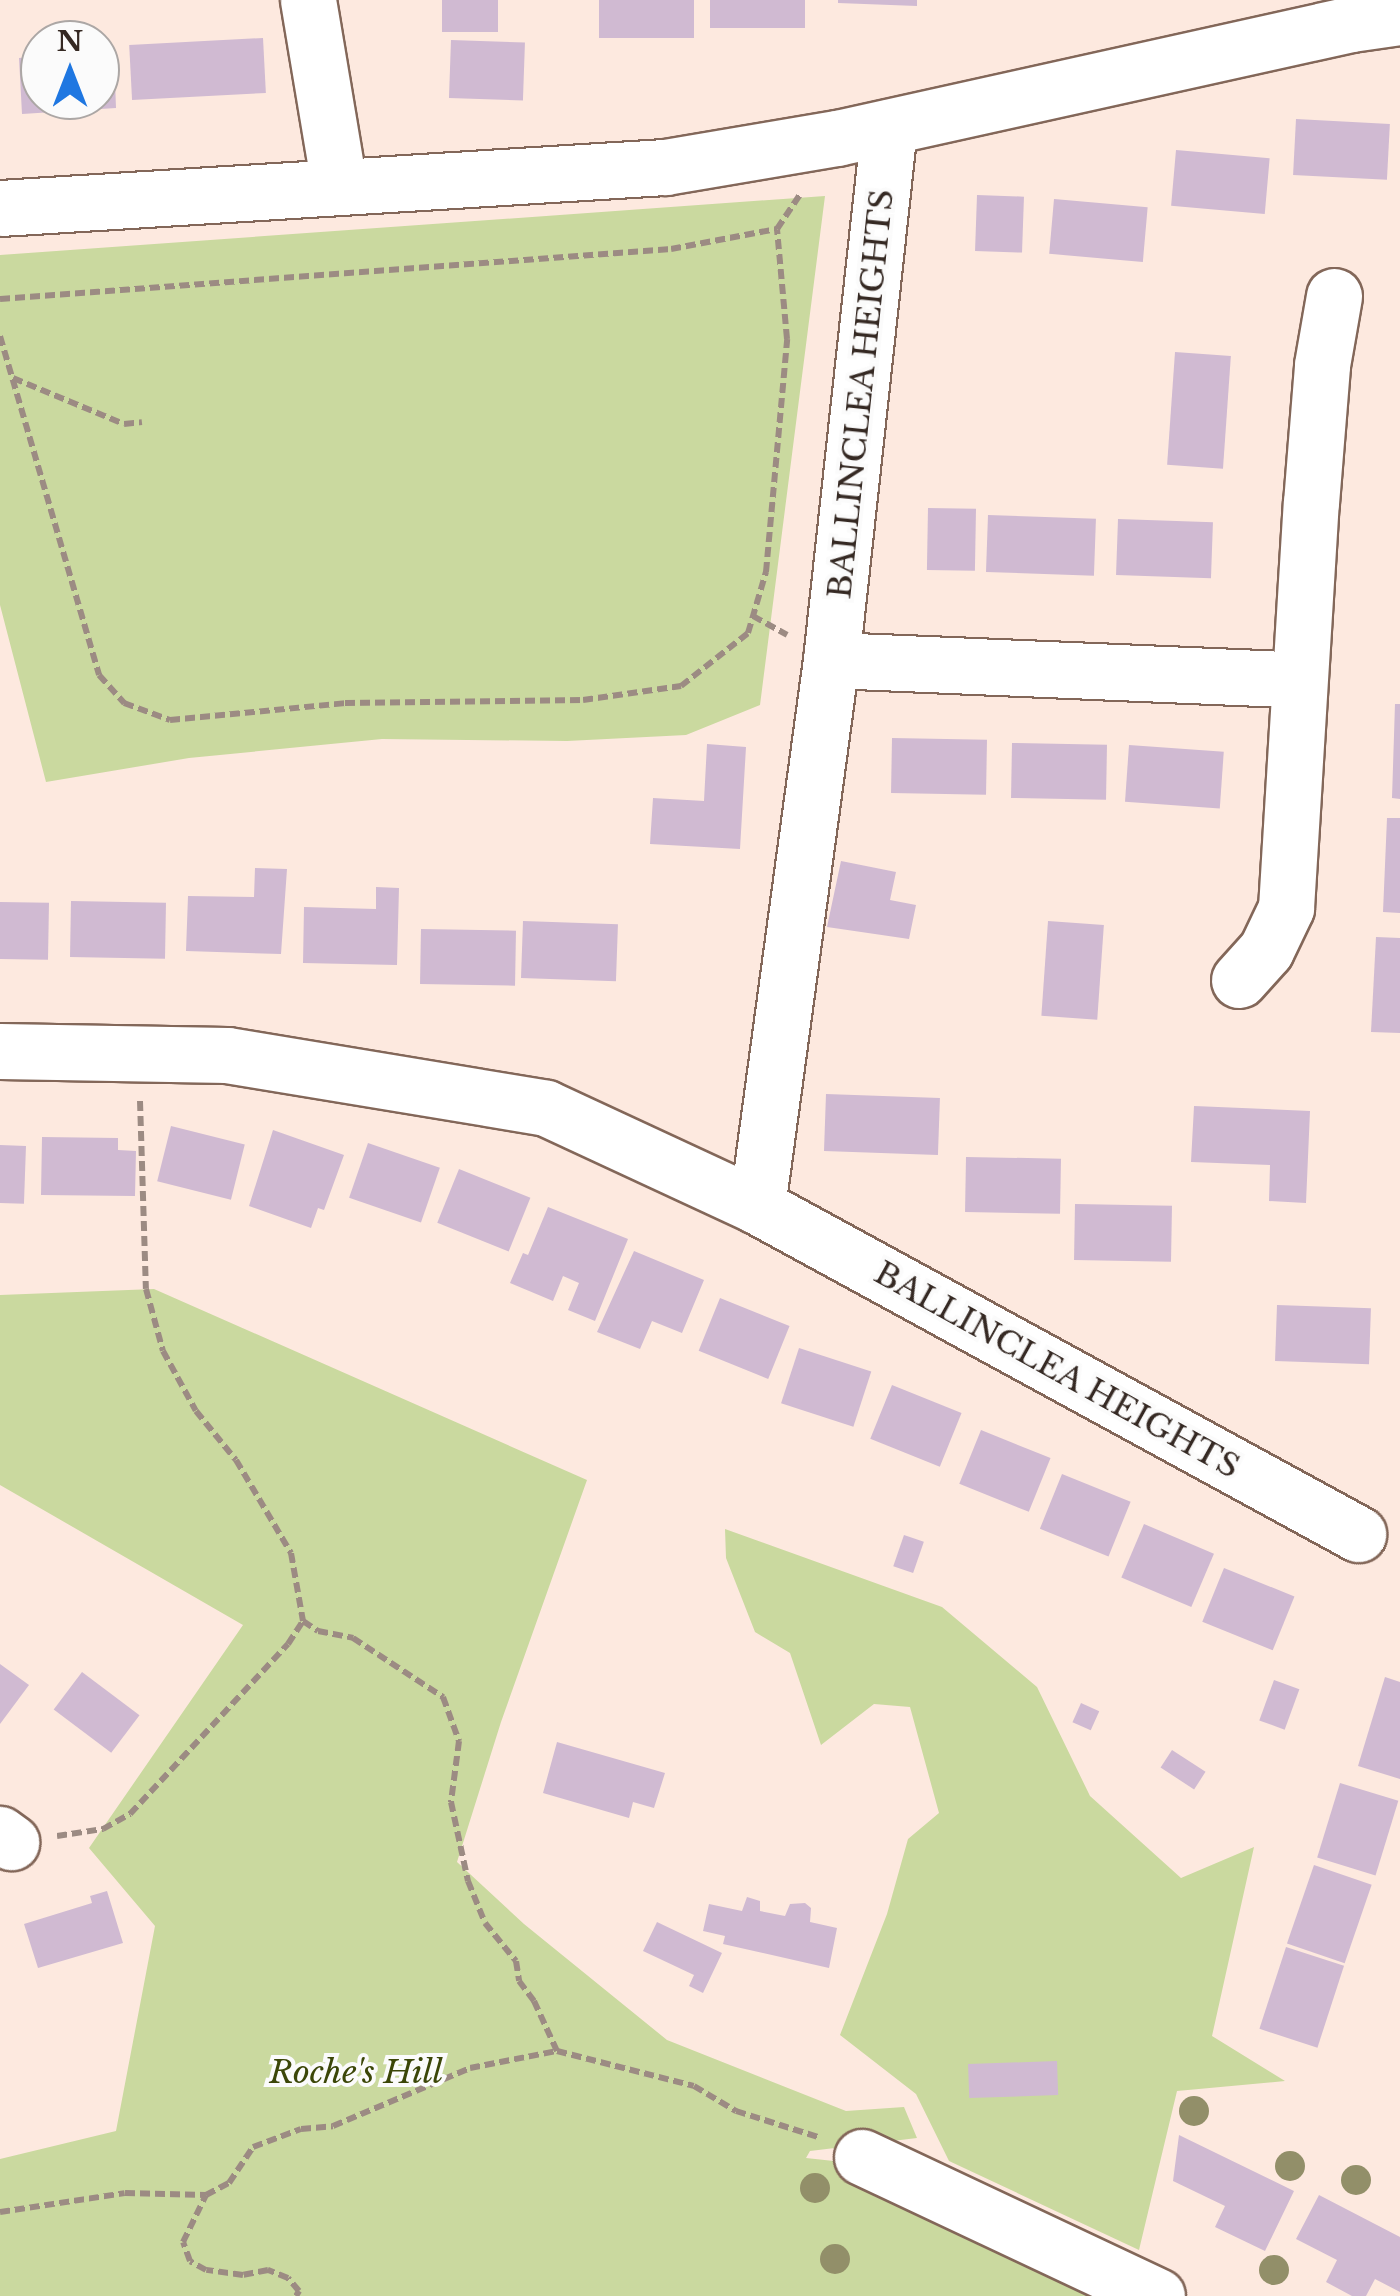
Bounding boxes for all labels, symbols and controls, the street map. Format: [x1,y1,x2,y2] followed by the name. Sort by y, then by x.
[20,20,120,120] north arrow
[57,24,83,59] text: N
[820,187,902,601] street label: BALLINCLEA HEIGHTS
[867,1253,1247,1487] street label: BALLINCLEA HEIGHTS
[269,2053,443,2091] park label: Roche's Hill

